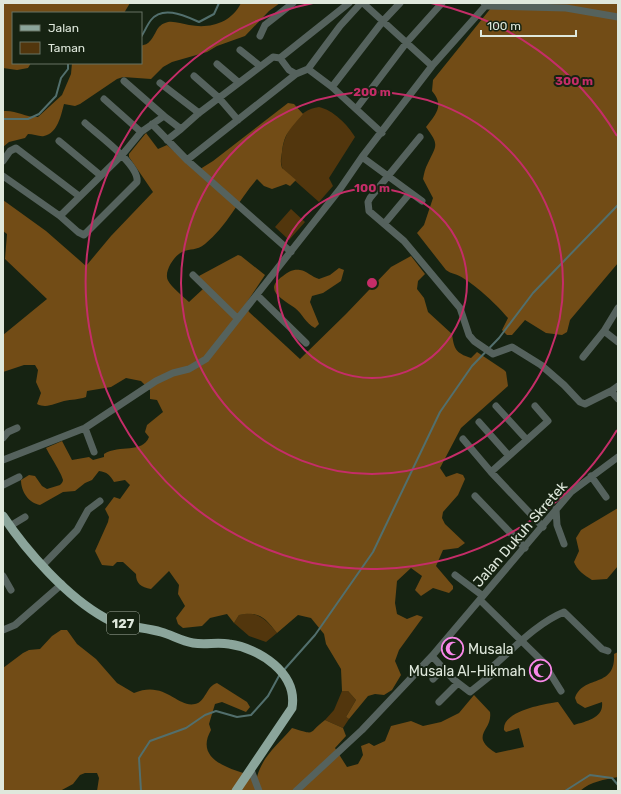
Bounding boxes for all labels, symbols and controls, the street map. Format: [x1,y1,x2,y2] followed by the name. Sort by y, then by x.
[12,12,142,64] legend
[481,12,576,38] scale bar
[487,19,521,33] text: 100 m
[48,21,79,35] text: Jalan
[48,41,85,55] text: Taman
[555,74,593,88] text: 300 m
[353,85,391,99] text: 200 m
[354,181,390,195] text: 100 m
[365,276,379,290] centre of rings
[470,477,571,591] street label: Jalan Dukuh Skretek
[107,612,139,634] road number: 127
[440,636,466,662] mosque icon: Musala
[468,641,514,658] place label: Musala
[528,658,554,684] mosque icon: Musala Al-Hikmah
[409,663,526,680] place label: Musala Al-Hikmah

